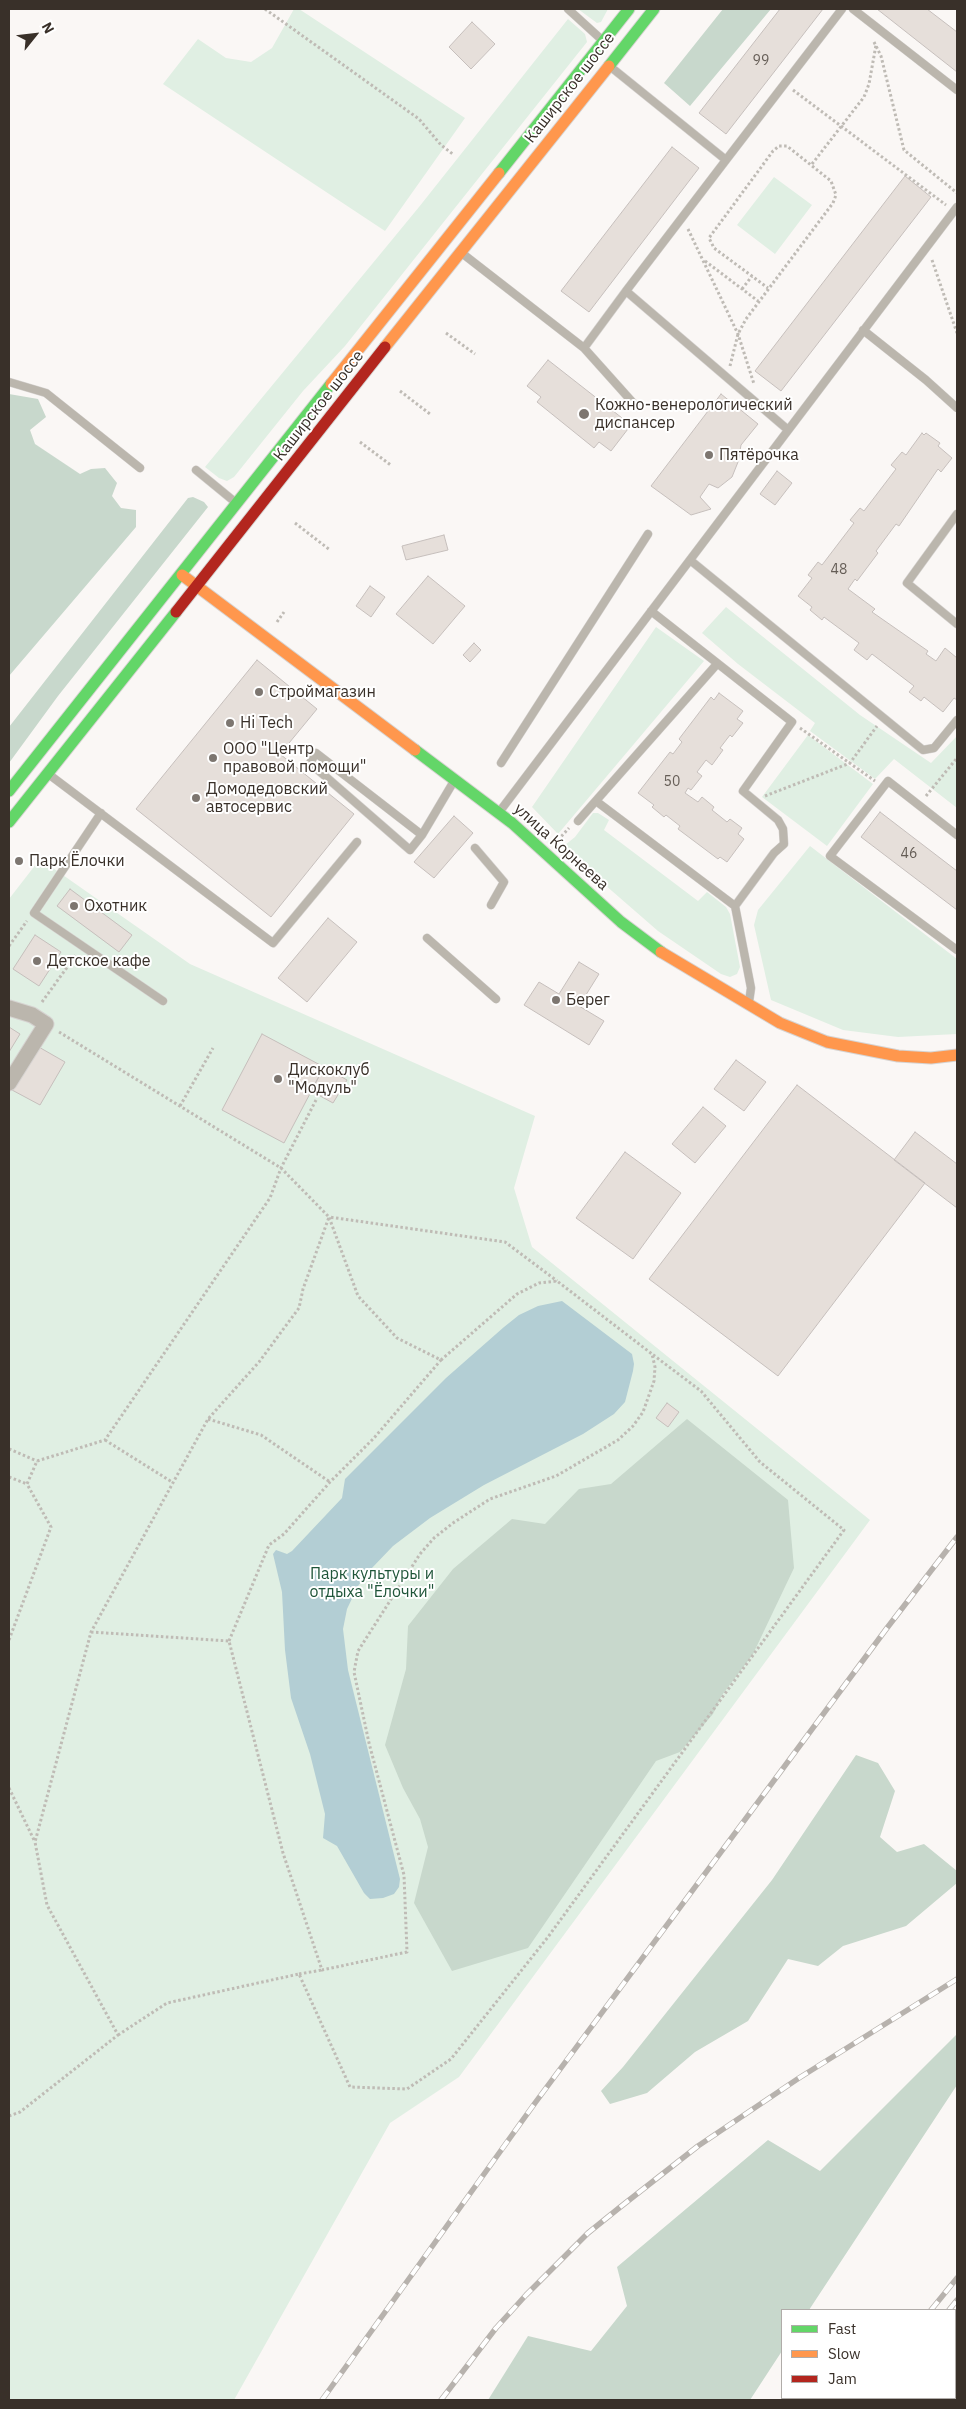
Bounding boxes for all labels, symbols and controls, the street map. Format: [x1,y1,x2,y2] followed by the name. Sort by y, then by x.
[10,10,60,60] north arrow
[38,19,58,37] text: N
[521,29,619,147] street label: Каширское шоссе
[753,53,769,69] house number: 99
[270,347,368,465] street label: Каширское шоссе
[595,395,793,433] place label: Кожно-венерологический диспансер
[577,407,591,421] marker: Кожно-венерологический диспансер
[719,445,799,465] place label: Пятёрочка
[703,449,715,461] marker: Пятёрочка
[831,562,847,578] house number: 48
[269,682,376,702] place label: Строймагазин
[253,686,265,698] marker: Строймагазин
[240,713,293,733] place label: Hi Tech
[224,717,236,729] marker: Hi Tech
[223,739,366,777] place label: ООО "Центр правовой помощи"
[207,752,219,764] marker: ООО "Центр правовой помощи"
[664,774,680,790] house number: 50
[206,779,328,817] place label: Домодедовский автосервис
[190,792,202,804] marker: Домодедовский автосервис
[510,799,612,895] street label: улица Корнеева
[901,846,917,862] house number: 46
[29,851,125,871] place label: Парк Ёлочки
[13,855,25,867] marker: Парк Ёлочки
[84,896,147,916] place label: Охотник
[68,900,80,912] marker: Охотник
[47,951,151,971] place label: Детское кафе
[31,955,43,967] marker: Детское кафе
[566,990,610,1010] place label: Берег
[550,994,562,1006] marker: Берег
[288,1060,369,1098] place label: Дискоклуб "Модуль"
[272,1073,284,1085] marker: Дискоклуб "Модуль"
[310,1564,434,1602] park label: Парк культуры и отдыха "Ёлочки"
[781,2309,956,2399] legend
[828,2319,856,2338] text: Fast
[828,2344,861,2363] text: Slow
[828,2369,857,2388] text: Jam

